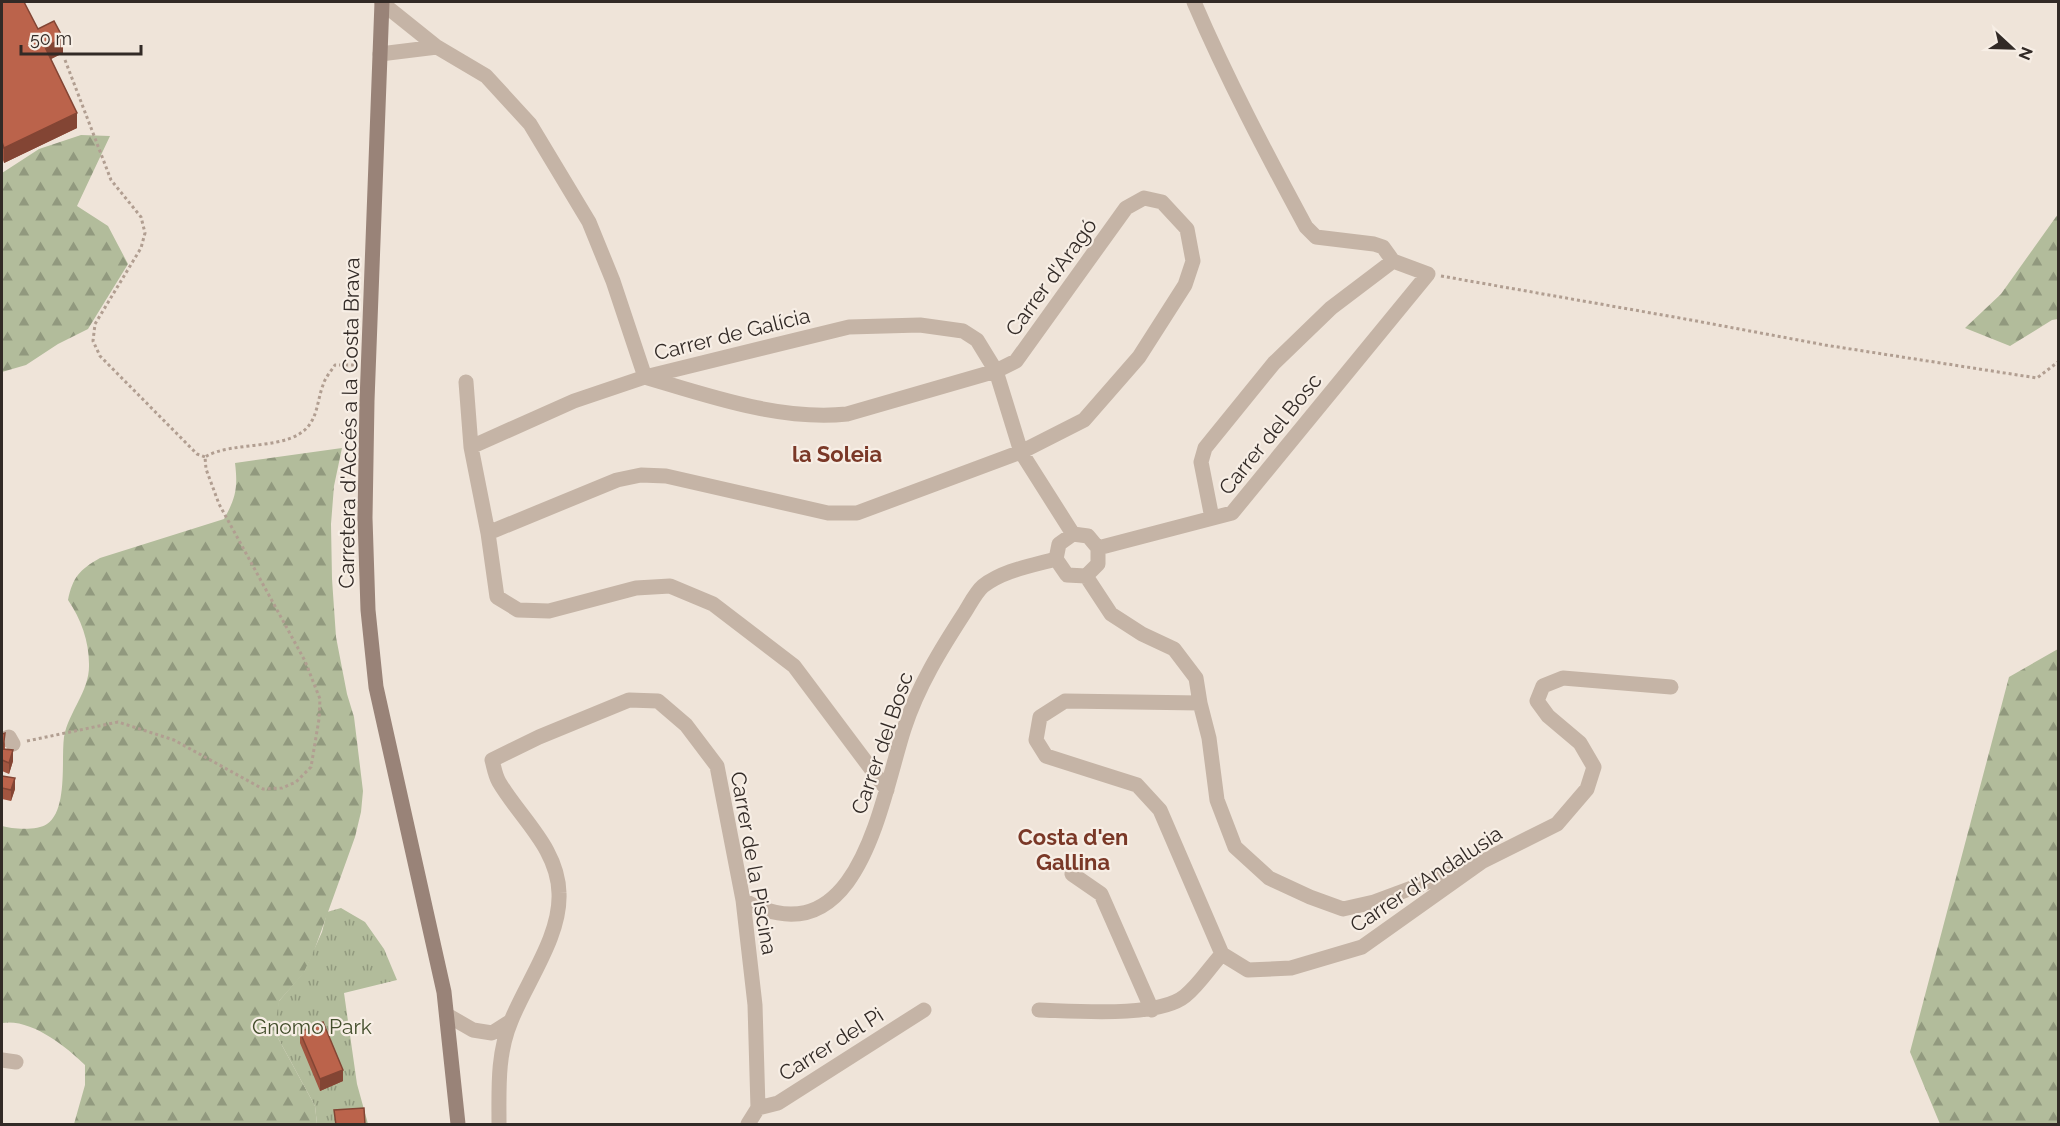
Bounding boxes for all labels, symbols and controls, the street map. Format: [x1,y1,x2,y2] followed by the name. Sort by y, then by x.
[21,18,141,56] scale bar
[1982,18,2042,78] north arrow
[30,28,72,49] text: 50 m
[2014,44,2037,63] text: N
[1000,213,1102,341] street label: Carrer d'Aragó
[334,257,364,589] street label: Carretera d'Accés a la Costa Brava
[651,303,813,365] street label: Carrer de Galícia
[1213,368,1327,500] street label: Carrer del Bosc
[792,441,882,467] district label: la Soleia
[846,669,918,817] street label: Carrer del Bosc
[726,769,782,957] street label: Carrer de la Piscina
[1345,821,1507,937] street label: Carrer d'Andalusia
[1018,824,1128,875] district label: Costa d'en Gallina
[774,1002,888,1086] street label: Carrer del Pi
[252,1014,372,1039] park label: Gnomo Park

